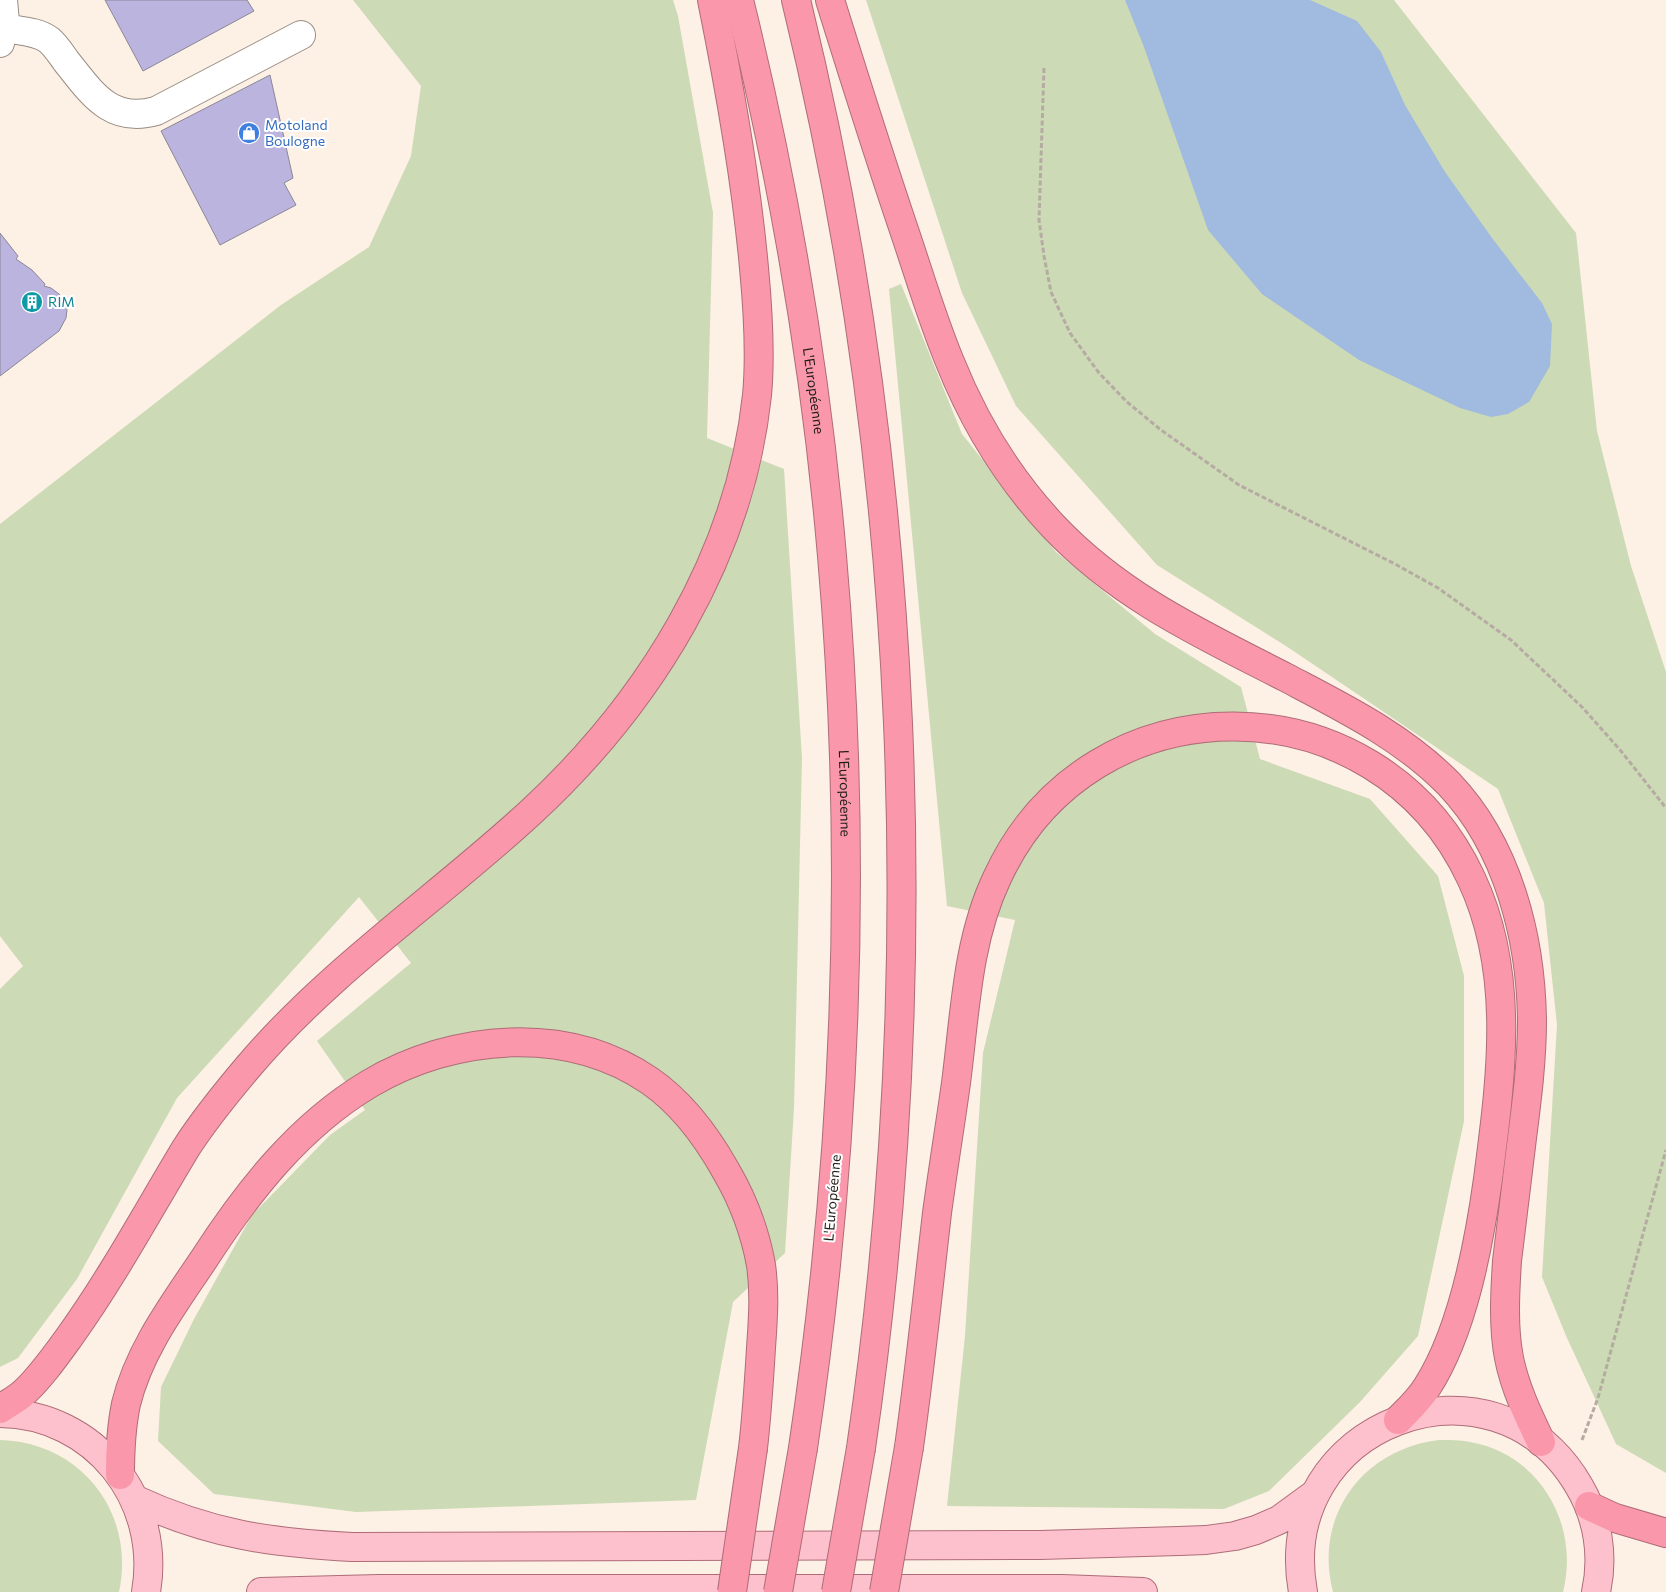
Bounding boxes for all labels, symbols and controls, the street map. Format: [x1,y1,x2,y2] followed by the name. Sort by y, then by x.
[265,116,328,149] place label: Motoland Boulogne
[237,121,261,145] shop icon: Motoland Boulogne
[20,290,44,314] building icon: RIM
[48,293,75,310] place label: RIM
[800,346,828,435] street label: L'Européenne
[836,749,855,837] street label: L'Européenne
[819,1154,844,1242] street label: L'Européenne

